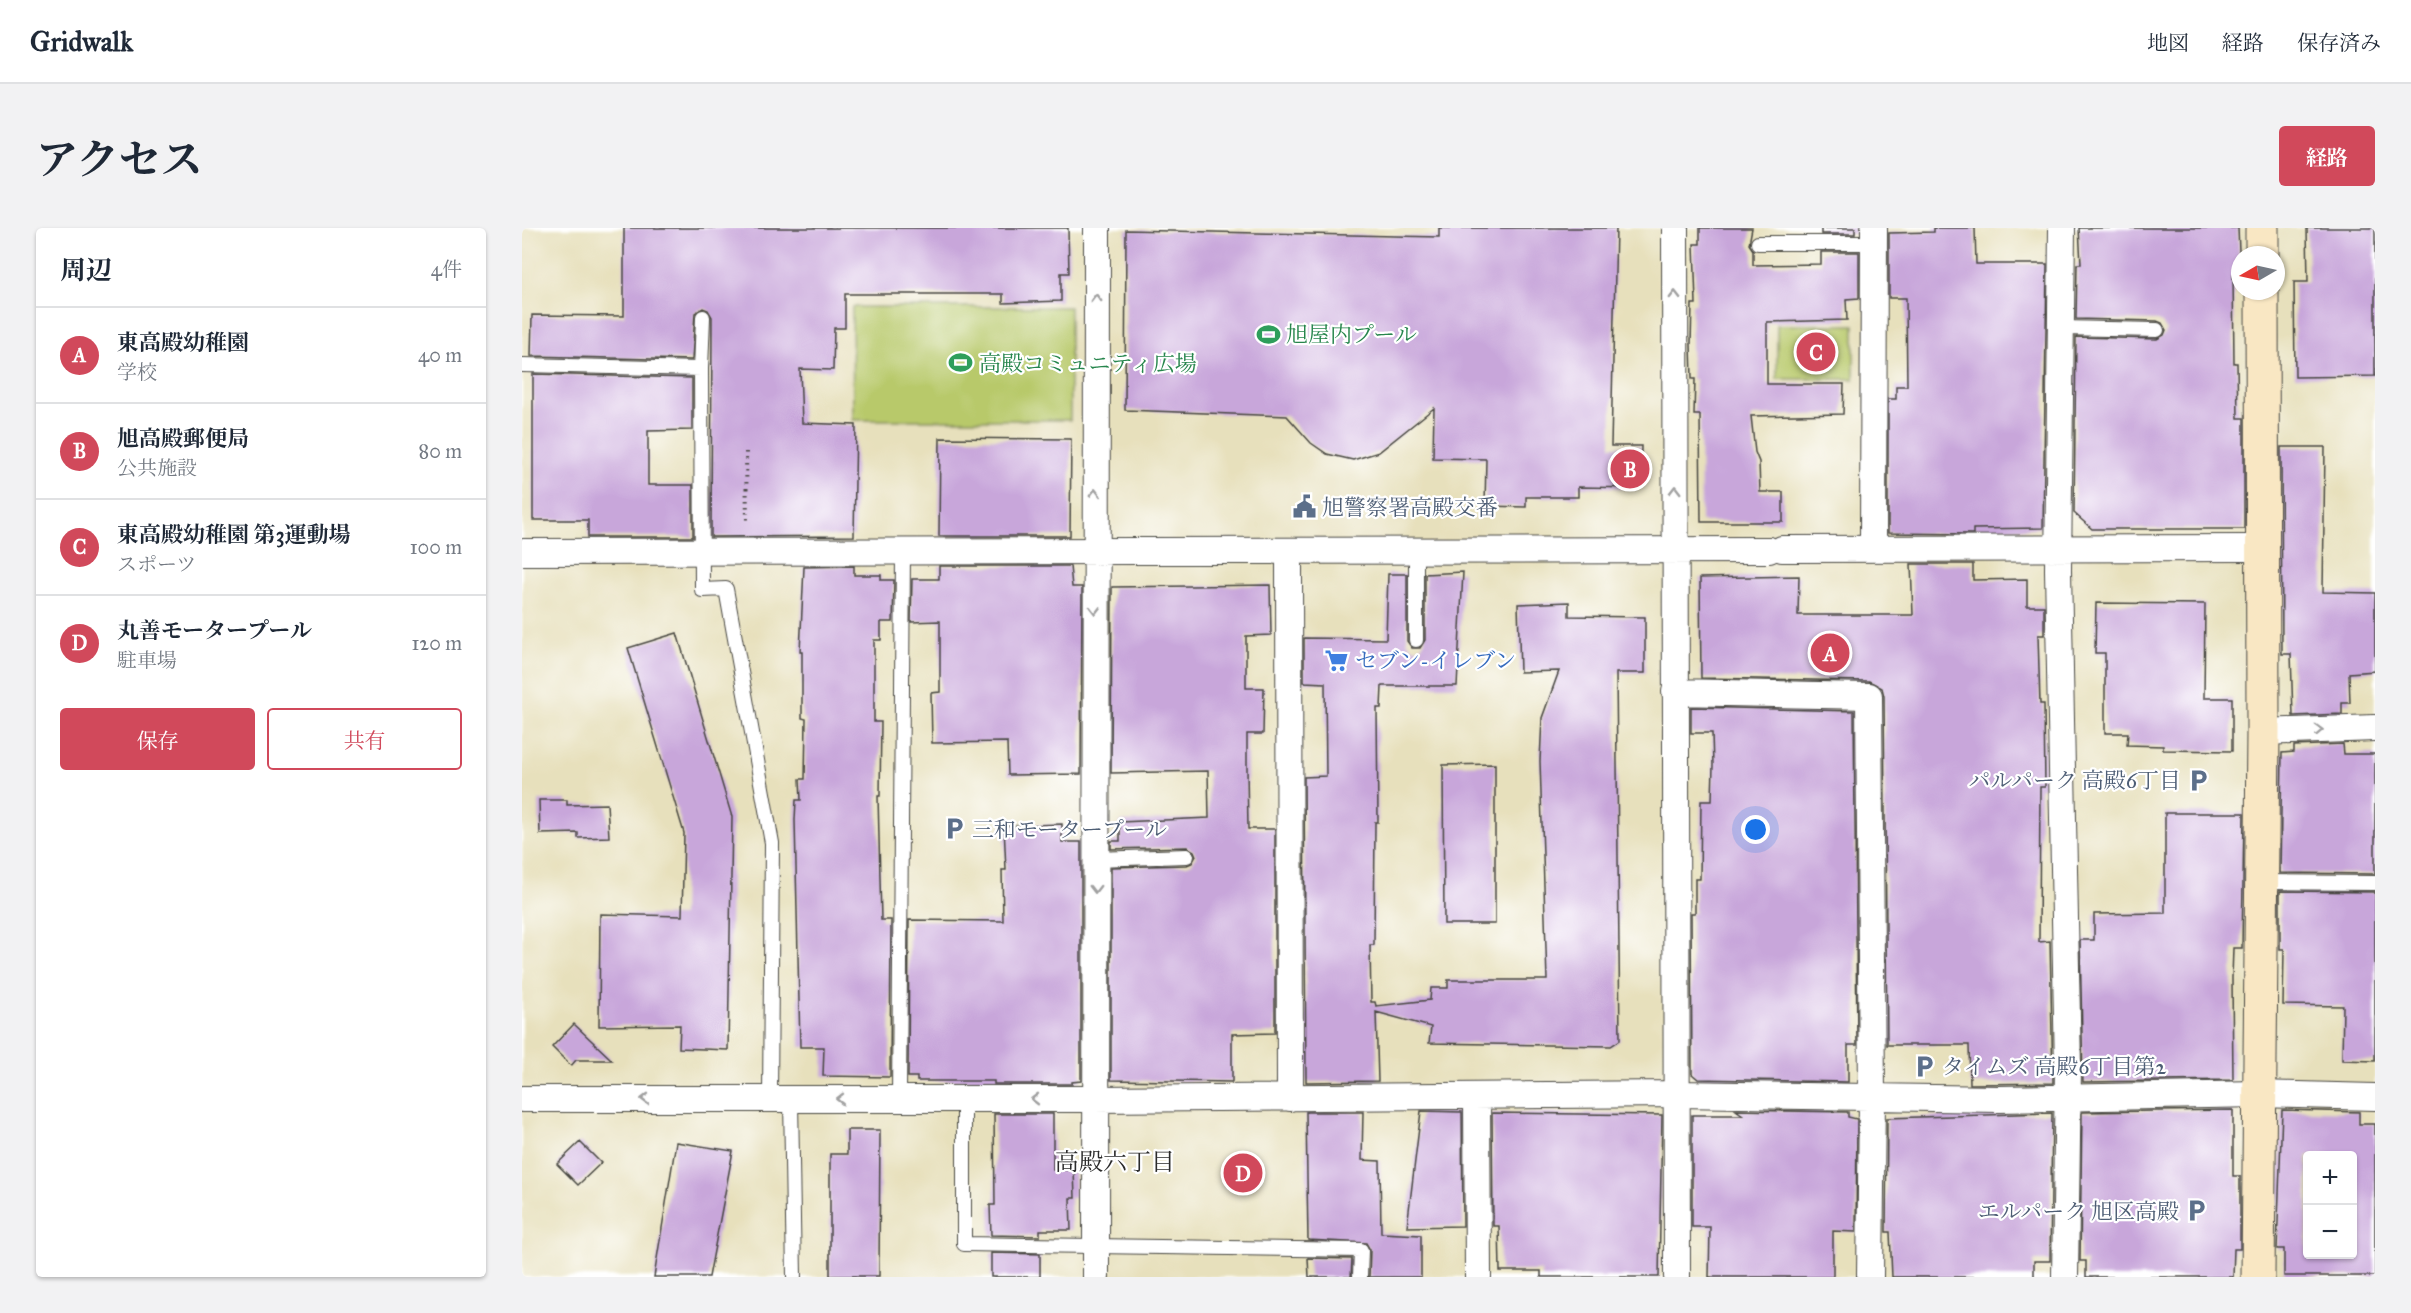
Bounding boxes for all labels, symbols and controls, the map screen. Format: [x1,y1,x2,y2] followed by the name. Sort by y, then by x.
[30,24,133,59] text: Gridwalk
[2147,30,2189,56] text: 地図
[2222,30,2264,56] text: 経路
[2297,30,2381,56] text: 保存済み
[2279,126,2375,186] button: 経路
[36,134,203,186] text: アクセス
[2231,246,2285,300] north arrow
[60,254,112,286] text: 周辺
[431,257,462,281] text: 4件
[1669,290,1681,299] one-way arrow
[1090,294,1102,303] one-way arrow
[1255,321,1281,347] sports icon: 旭屋内プール
[1286,321,1417,348] place label: 旭屋内プール
[117,329,249,356] text: 東高殿幼稚園
[1796,330,1836,374] pin: C
[73,343,86,367] text: A
[418,343,462,367] text: 40 m
[948,350,974,376] sports icon: 高殿コミュニティ広場
[979,350,1197,377] place label: 高殿コミュニティ広場
[117,360,157,384] text: 学校
[117,425,249,452] text: 旭高殿郵便局
[73,439,86,463] text: B
[419,439,462,463] text: 80 m
[1610,446,1650,492] pin: B
[117,456,197,480] text: 公共施設
[1669,485,1681,494] one-way arrow
[1089,489,1101,498] one-way arrow
[1291,494,1317,520] public building icon: 旭警察署高殿交番
[1322,494,1498,521] place label: 旭警察署高殿交番
[117,521,351,548] text: 東高殿幼稚園 第3運動場
[73,535,86,559] text: C
[410,535,462,559] text: 100 m
[117,552,196,576] text: スポーツ
[1089,606,1101,615] one-way arrow
[117,617,312,644] text: 丸善モータープール
[1810,630,1850,676] pin: A
[72,631,87,655] text: D
[411,631,462,655] text: 120 m
[1324,647,1350,673] supermarket icon: セブン-イレブン
[1355,647,1516,674] place label: セブン-イレブン
[117,648,177,672] text: 駐車場
[60,708,255,770] button: 保存
[267,708,462,770] button: 共有
[2315,724,2324,737] one-way arrow
[1969,767,2181,794] place label: パルパーク 高殿6丁目
[2186,767,2212,793] parking icon: パルパーク 高殿6丁目
[1741,815,1770,844] your location
[941,816,967,842] parking icon: 三和モータープール
[972,816,1167,843] place label: 三和モータープール
[1089,885,1101,894] one-way arrow
[1911,1053,1937,1079] parking icon: タイムズ 高殿6丁目第2
[1942,1053,2167,1080] place label: タイムズ 高殿6丁目第2
[641,1093,650,1105] one-way arrow
[836,1093,845,1106] one-way arrow
[1031,1093,1040,1105] one-way arrow
[1055,1147,1175,1177] district label: 高殿六丁目
[1224,1150,1262,1196] pin: D
[2303,1151,2357,1259] map controls
[2303,1151,2357,1205] button: +
[1978,1198,2179,1225] place label: エルパーク 旭区高殿
[2184,1198,2210,1224] parking icon: エルパーク 旭区高殿
[2303,1205,2357,1259] button: −

